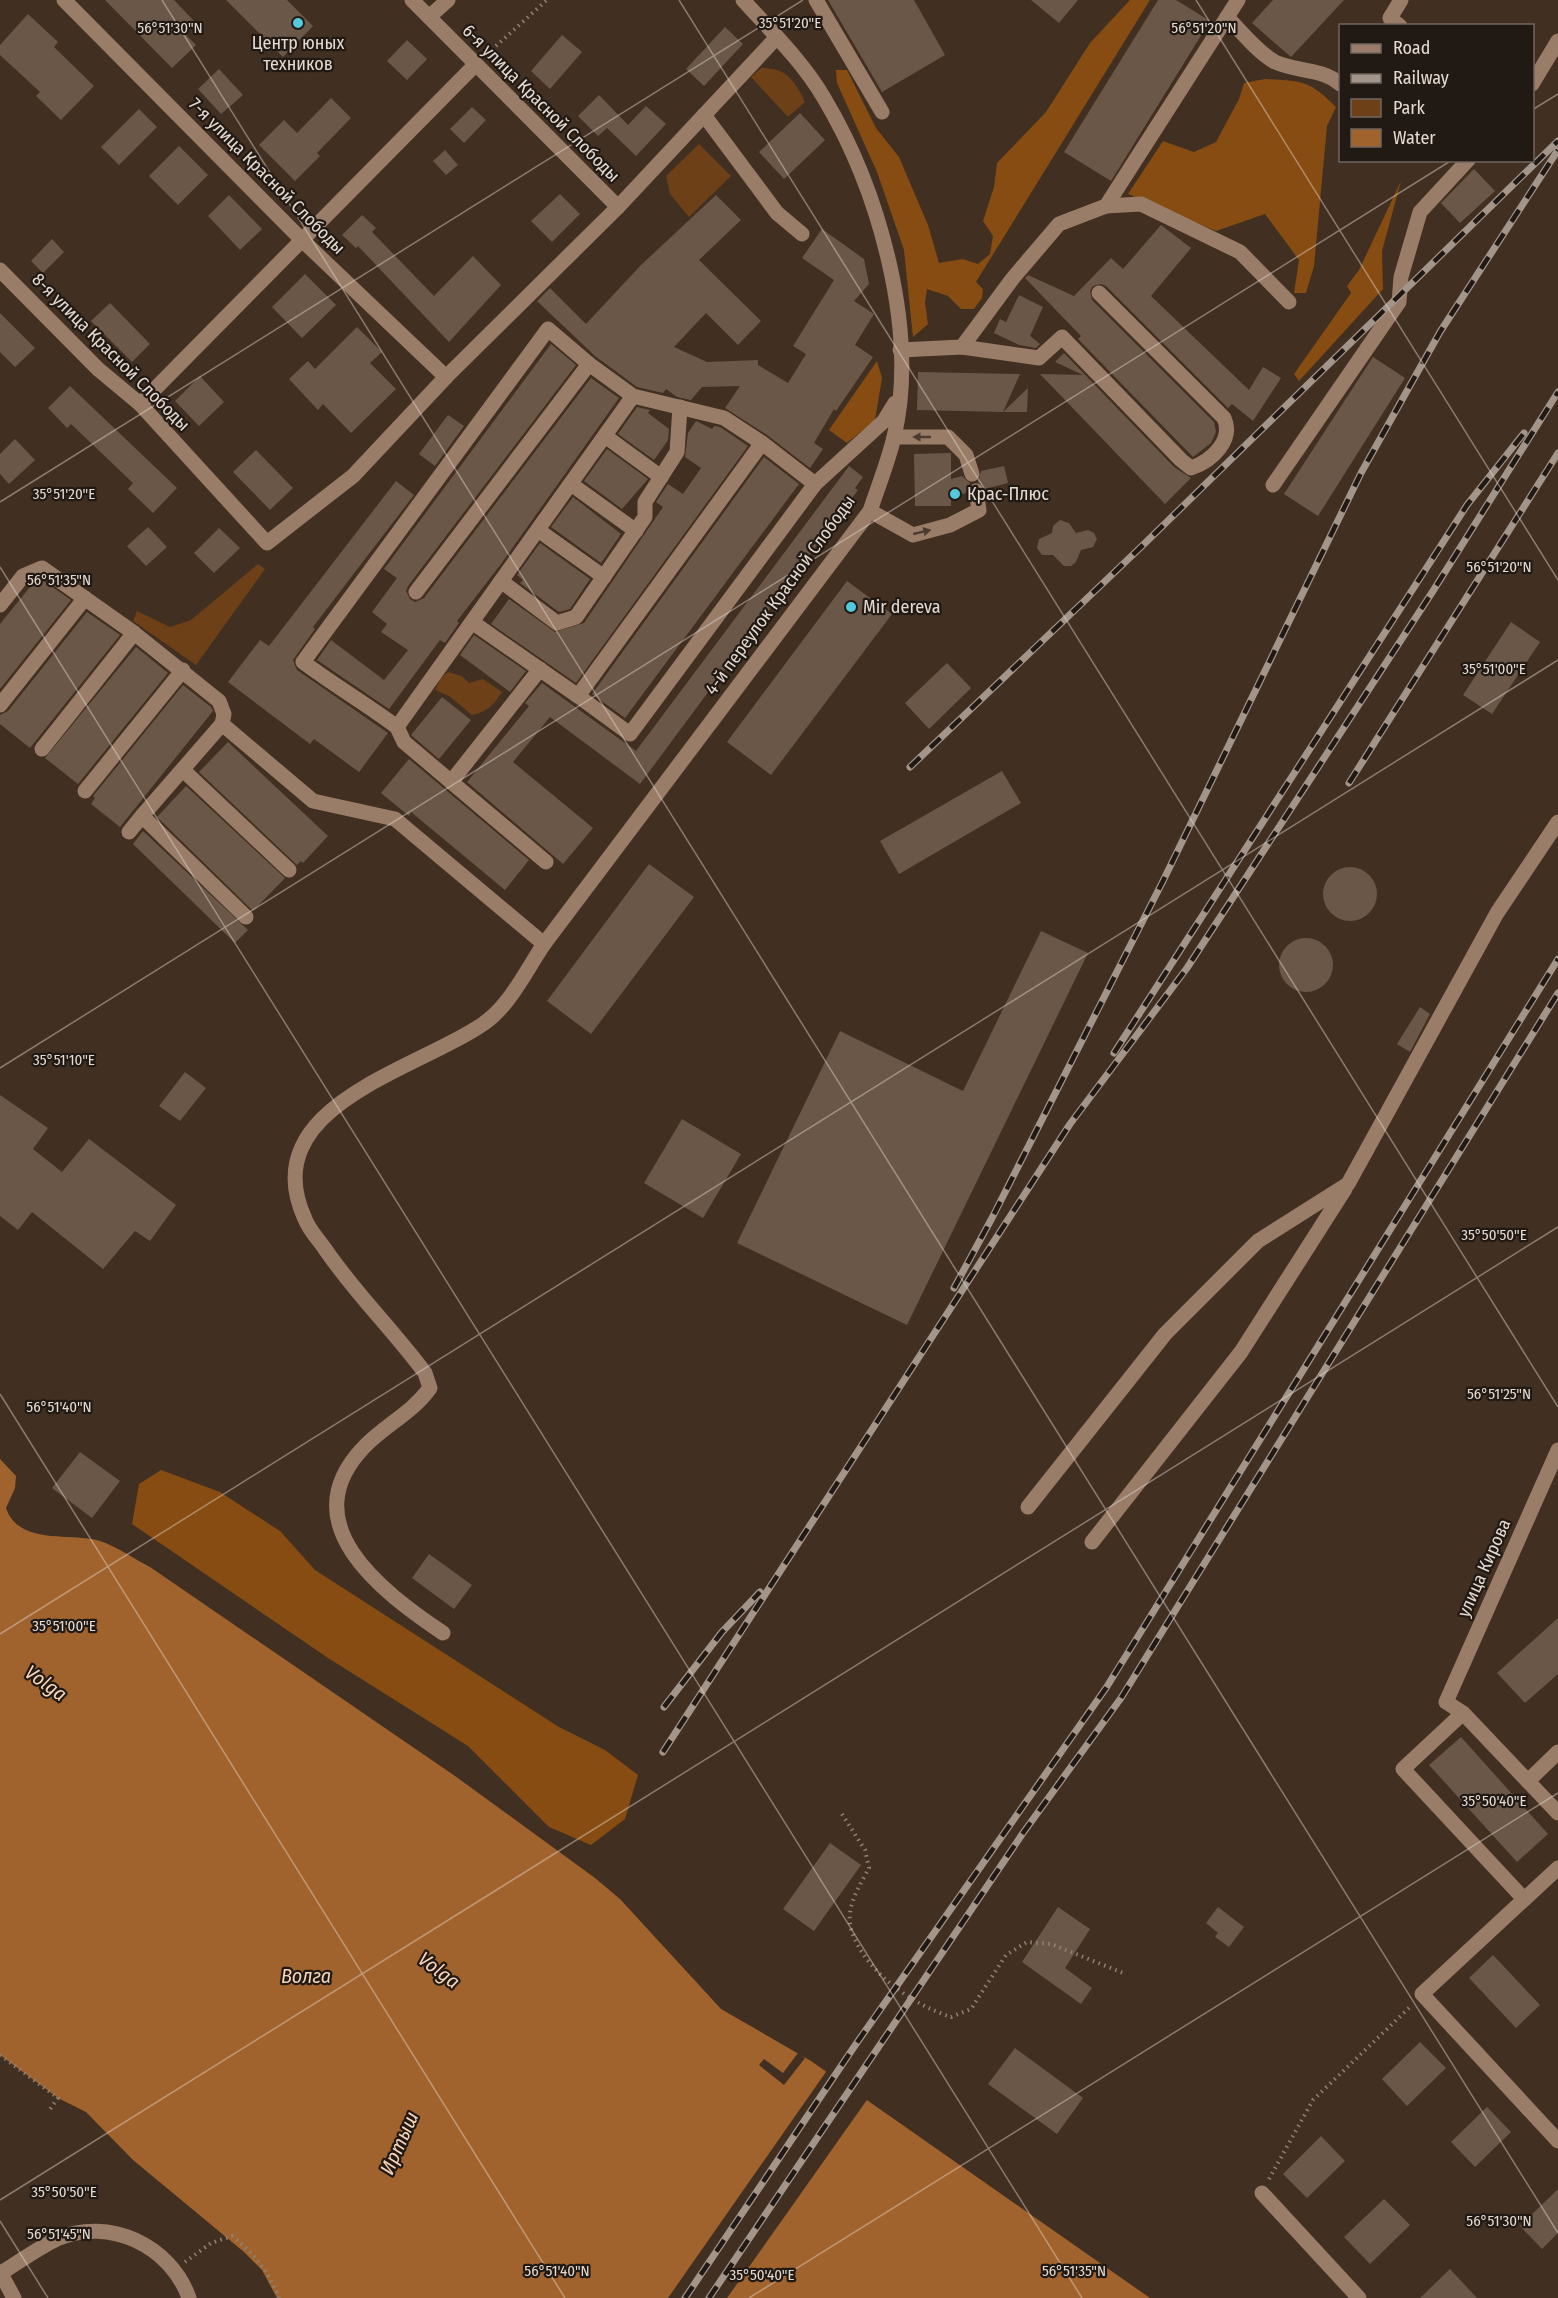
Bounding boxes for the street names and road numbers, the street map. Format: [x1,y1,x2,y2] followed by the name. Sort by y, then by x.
[458,20,624,186] street label: 6-я улица Красной Слободы
[184,93,350,259] street label: 7-я улица Красной Слободы
[28,269,194,435] street label: 8-я улица Красной Слободы
[700,491,860,699] street label: 4-й переулок Красной Слободы
[1453,1515,1516,1621] street label: улица Кирова

